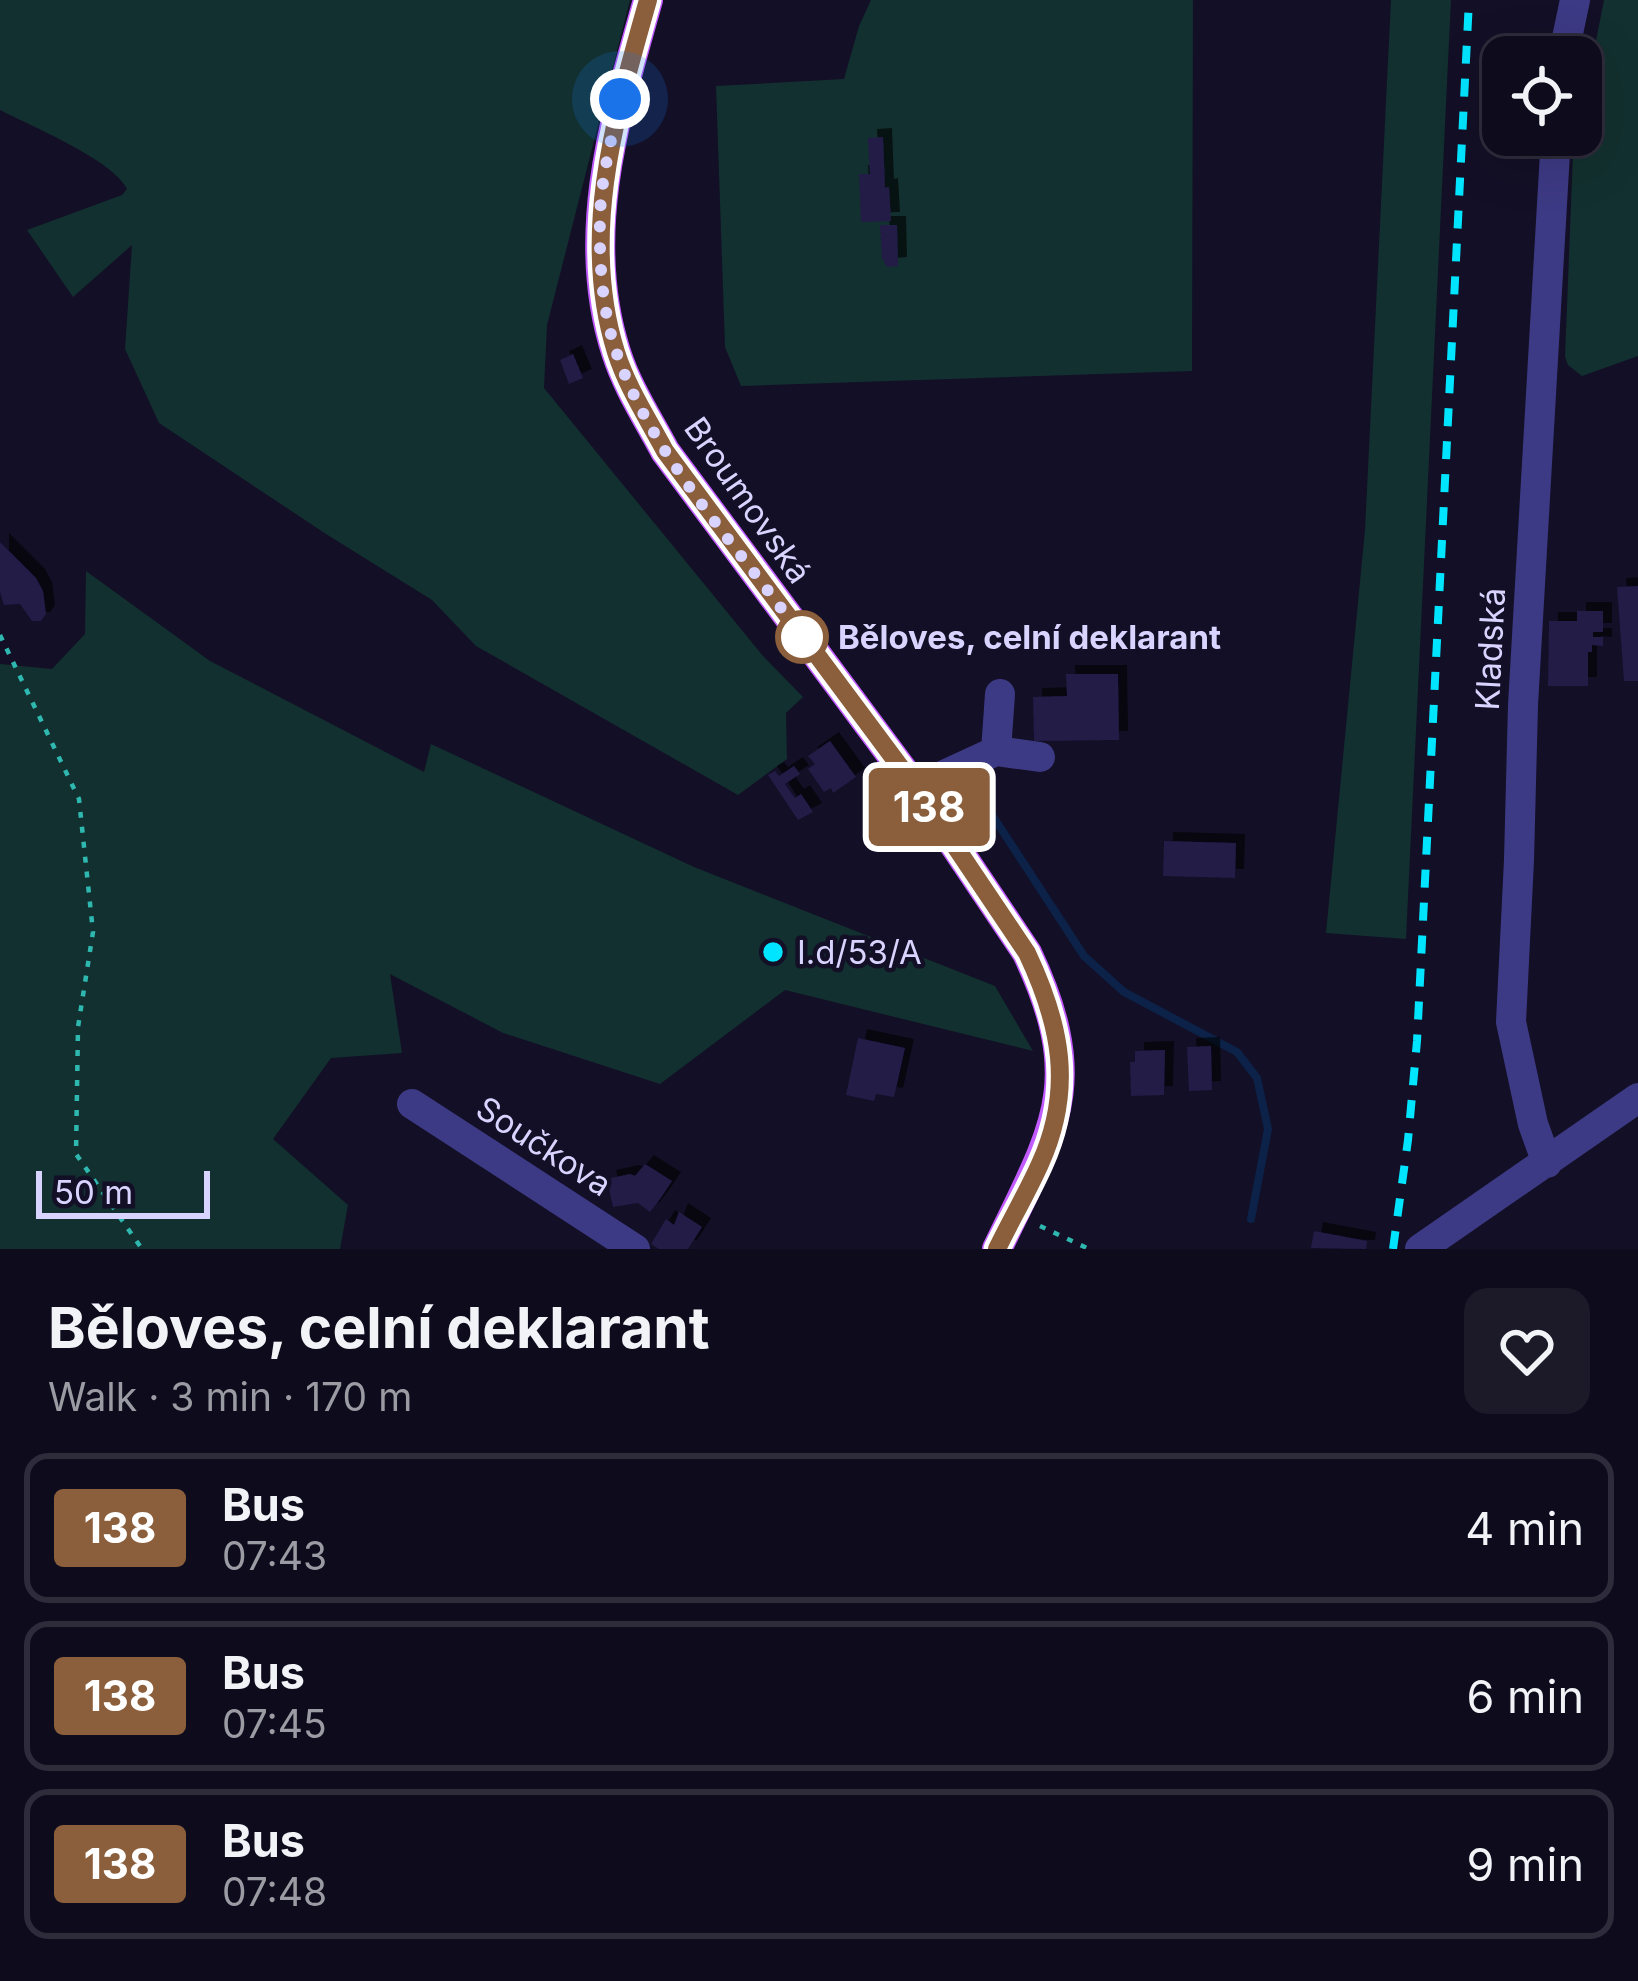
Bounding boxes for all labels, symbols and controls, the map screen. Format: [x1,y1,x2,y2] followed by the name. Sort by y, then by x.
[1482,36,1602,156] map controls
[1482,36,1602,156] button: locate
[590,69,650,129] your location
[676,409,820,591] street label: Broumovská
[1467,587,1513,711] street label: Kladská
[777,612,827,662] marker: Běloves, celní deklarant
[838,617,1221,657] place label: Běloves, celní deklarant
[860,768,998,846] line badge: 138
[893,781,965,832] text: 138
[797,932,922,972] place label: I.d/53/A
[760,939,786,965] marker: I.d/53/A
[469,1088,619,1204] street label: Součkova
[36,1165,210,1218] scale bar
[54,1172,133,1212] text: 50 m
[1464,1288,1590,1414] button: heart
[48,1293,710,1362] text: Běloves, celní deklarant
[48,1373,412,1420] text: Walk · 3 min · 170 m
[222,1477,305,1532] text: Bus
[1465,1501,1584,1556] text: 4 min
[84,1502,156,1553] text: 138
[222,1532,327,1579] text: 07:43
[222,1645,305,1700] text: Bus
[1467,1669,1584,1724] text: 6 min
[84,1670,156,1721] text: 138
[222,1700,327,1747] text: 07:45
[222,1813,305,1868] text: Bus
[1467,1837,1584,1892] text: 9 min
[84,1838,156,1889] text: 138
[222,1868,327,1915] text: 07:48

